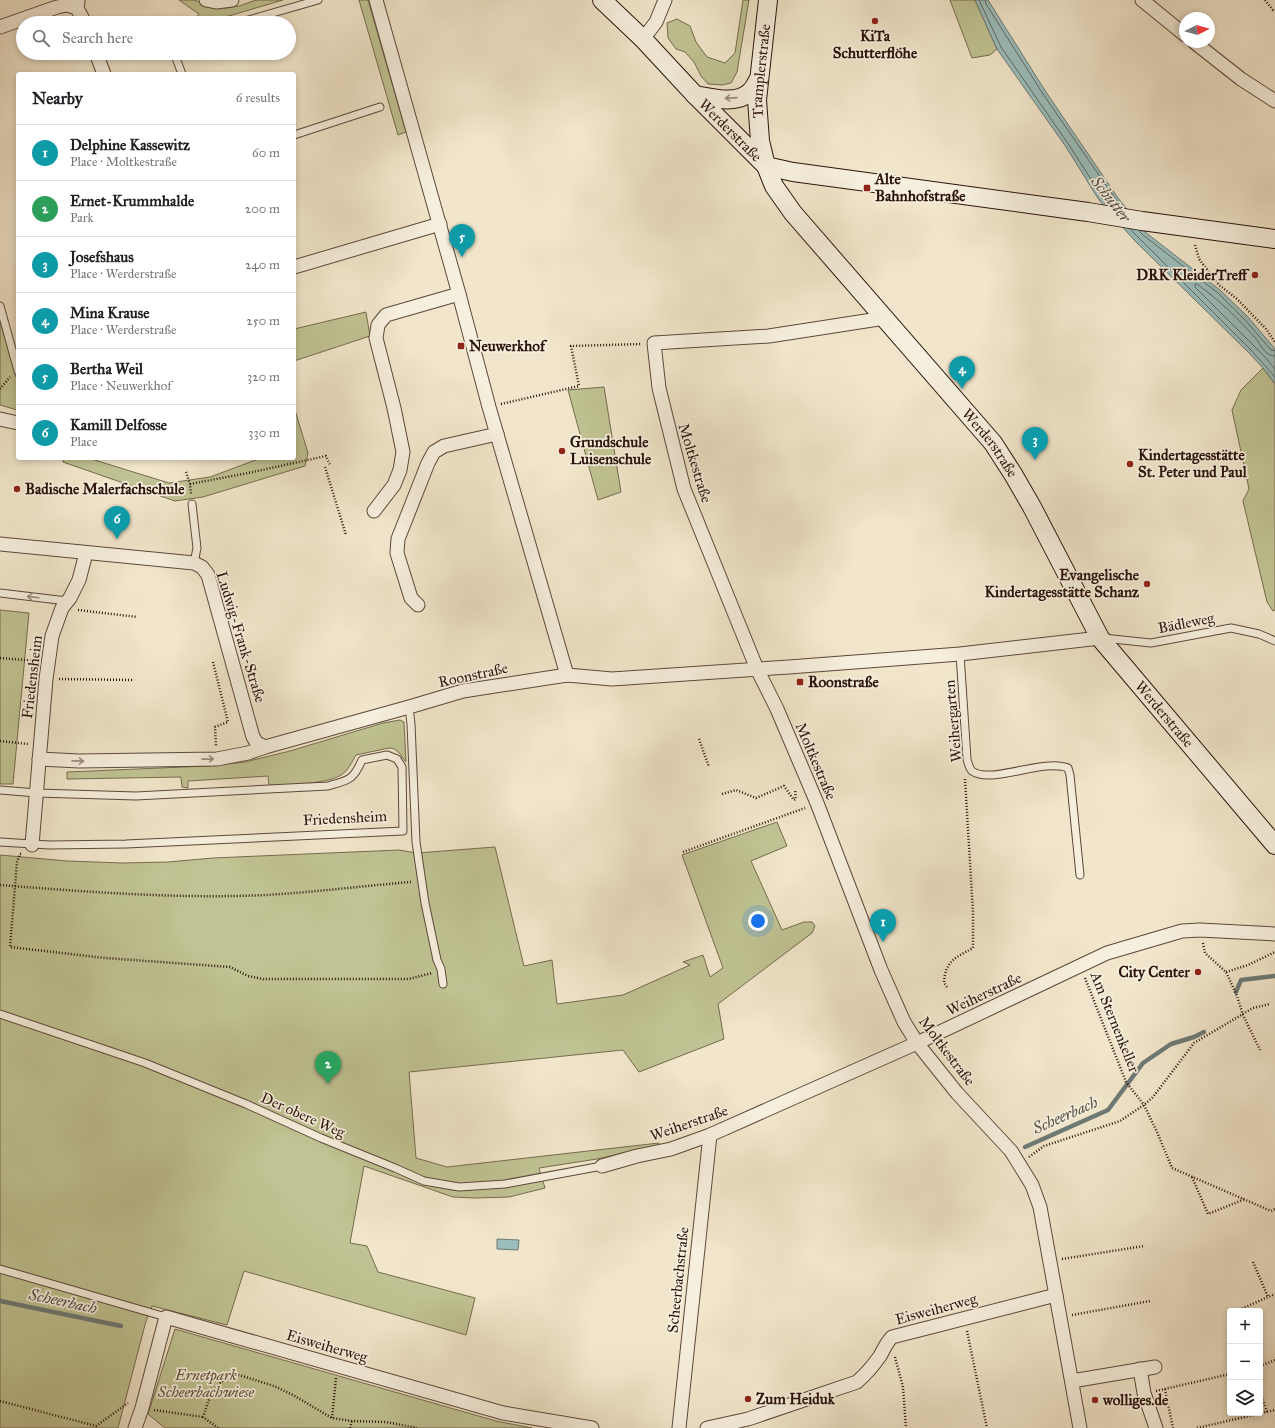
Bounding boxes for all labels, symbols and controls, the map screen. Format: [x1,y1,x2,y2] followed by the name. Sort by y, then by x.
[1179,12,1215,48] north arrow
[16,16,296,60] search box
[870,16,880,26] marker: KiTa Schutterflöhe
[748,23,774,119] street label: Tramplerstraße
[30,27,52,49] icon: search
[833,27,918,62] place label: KiTa Schutterflöhe
[62,29,133,47] text: Search here
[32,88,83,109] text: Nearby
[236,90,280,106] text: 6 results
[695,95,766,166] street label: Werderstraße
[725,95,738,102] one-way arrow
[70,136,190,154] text: Delphine Kassewitz
[42,145,48,161] text: 1
[252,145,280,161] text: 60 m
[70,154,177,170] text: Place · Moltkestraße
[874,170,966,205] place label: Alte Bahnhofstraße
[1086,171,1136,227] water label: Schutter
[862,183,872,193] marker: Alte Bahnhofstraße
[70,192,194,210] text: Ernet-Krummhalde
[42,201,48,217] text: 2
[245,201,280,217] text: 200 m
[70,210,94,226] text: Park
[449,224,475,257] pin: 5
[70,248,134,266] text: Josefshaus
[42,257,48,273] text: 3
[245,257,280,273] text: 240 m
[70,266,177,282] text: Place · Werderstraße
[1136,266,1250,284] place label: DRK KleiderTreff
[1250,270,1260,280] marker: DRK KleiderTreff
[70,304,150,322] text: Mina Krause
[41,313,49,329] text: 4
[246,313,280,329] text: 250 m
[70,322,177,338] text: Place · Werderstraße
[469,337,548,355] place label: Neuwerkhof
[456,341,466,351] marker: Neuwerkhof
[949,356,975,389] pin: 4
[70,360,143,378] text: Bertha Weil
[42,369,48,385] text: 5
[247,369,280,385] text: 320 m
[70,378,172,394] text: Place · Neuwerkhof
[958,405,1022,481] street label: Werderstraße
[70,416,167,434] text: Kamill Delfosse
[674,421,716,505] street label: Moltkestraße
[42,425,48,441] text: 6
[248,425,280,441] text: 330 m
[1022,427,1048,460] pin: 3
[570,433,652,468] place label: Grundschule Luisenschule
[70,434,97,450] text: Place
[557,446,567,456] marker: Grundschule Luisenschule
[1138,446,1248,481] place label: Kindertagesstätte St. Peter und Paul
[1125,459,1135,469] marker: Kindertagesstätte St. Peter und Paul
[25,480,185,498] place label: Badische Malerfachschule
[12,484,22,494] marker: Badische Malerfachschule
[104,506,130,539] pin: 6
[984,566,1140,602] place label: Evangelische Kindertagesstätte Schanz
[212,569,270,705] street label: Ludwig-Frank-Straße
[1142,579,1152,589] marker: Evangelische Kindertagesstätte Schanz
[27,593,40,601] one-way arrow
[1156,609,1217,637] street label: Bädleweg
[18,634,46,720] street label: Friedensheim
[437,659,509,691] street label: Roonstraße
[808,673,879,691] place label: Roonstraße
[795,677,805,687] marker: Roonstraße
[1131,677,1198,751] street label: Werderstraße
[940,679,966,763] street label: Weihergarten
[792,720,840,802] street label: Moltkestraße
[201,755,214,763] one-way arrow
[71,757,84,765] one-way arrow
[303,807,388,829] street label: Friedensheim
[870,909,896,942] pin: 1
[748,911,768,931] your location
[1118,963,1190,982] place label: City Center
[1193,967,1203,977] marker: City Center
[1086,968,1144,1075] street label: Am Sternenkeller
[944,969,1024,1019] street label: Weiherstraße
[915,1013,979,1089] street label: Moltkestraße
[315,1051,341,1084] pin: 2
[258,1088,349,1142] street label: Der obere Weg
[1029,1092,1101,1138] water label: Scheerbach
[648,1101,730,1145] street label: Weiherstraße
[663,1226,693,1334] street label: Scheerbachstraße
[26,1284,99,1318] water label: Scheerbach
[893,1289,980,1329] street label: Eisweiherweg
[1227,1308,1263,1416] map controls
[1227,1308,1263,1344] button: +
[284,1326,371,1366] street label: Eisweiherweg
[1227,1344,1263,1380] button: −
[157,1366,255,1401] park label: Ernetpark Scheerbachwiese
[1227,1380,1263,1416] button: layers
[756,1390,836,1408] place label: Zum Heiduk
[1102,1391,1169,1410] place label: wolliges.de
[743,1394,753,1404] marker: Zum Heiduk
[1090,1395,1100,1405] marker: wolliges.de

